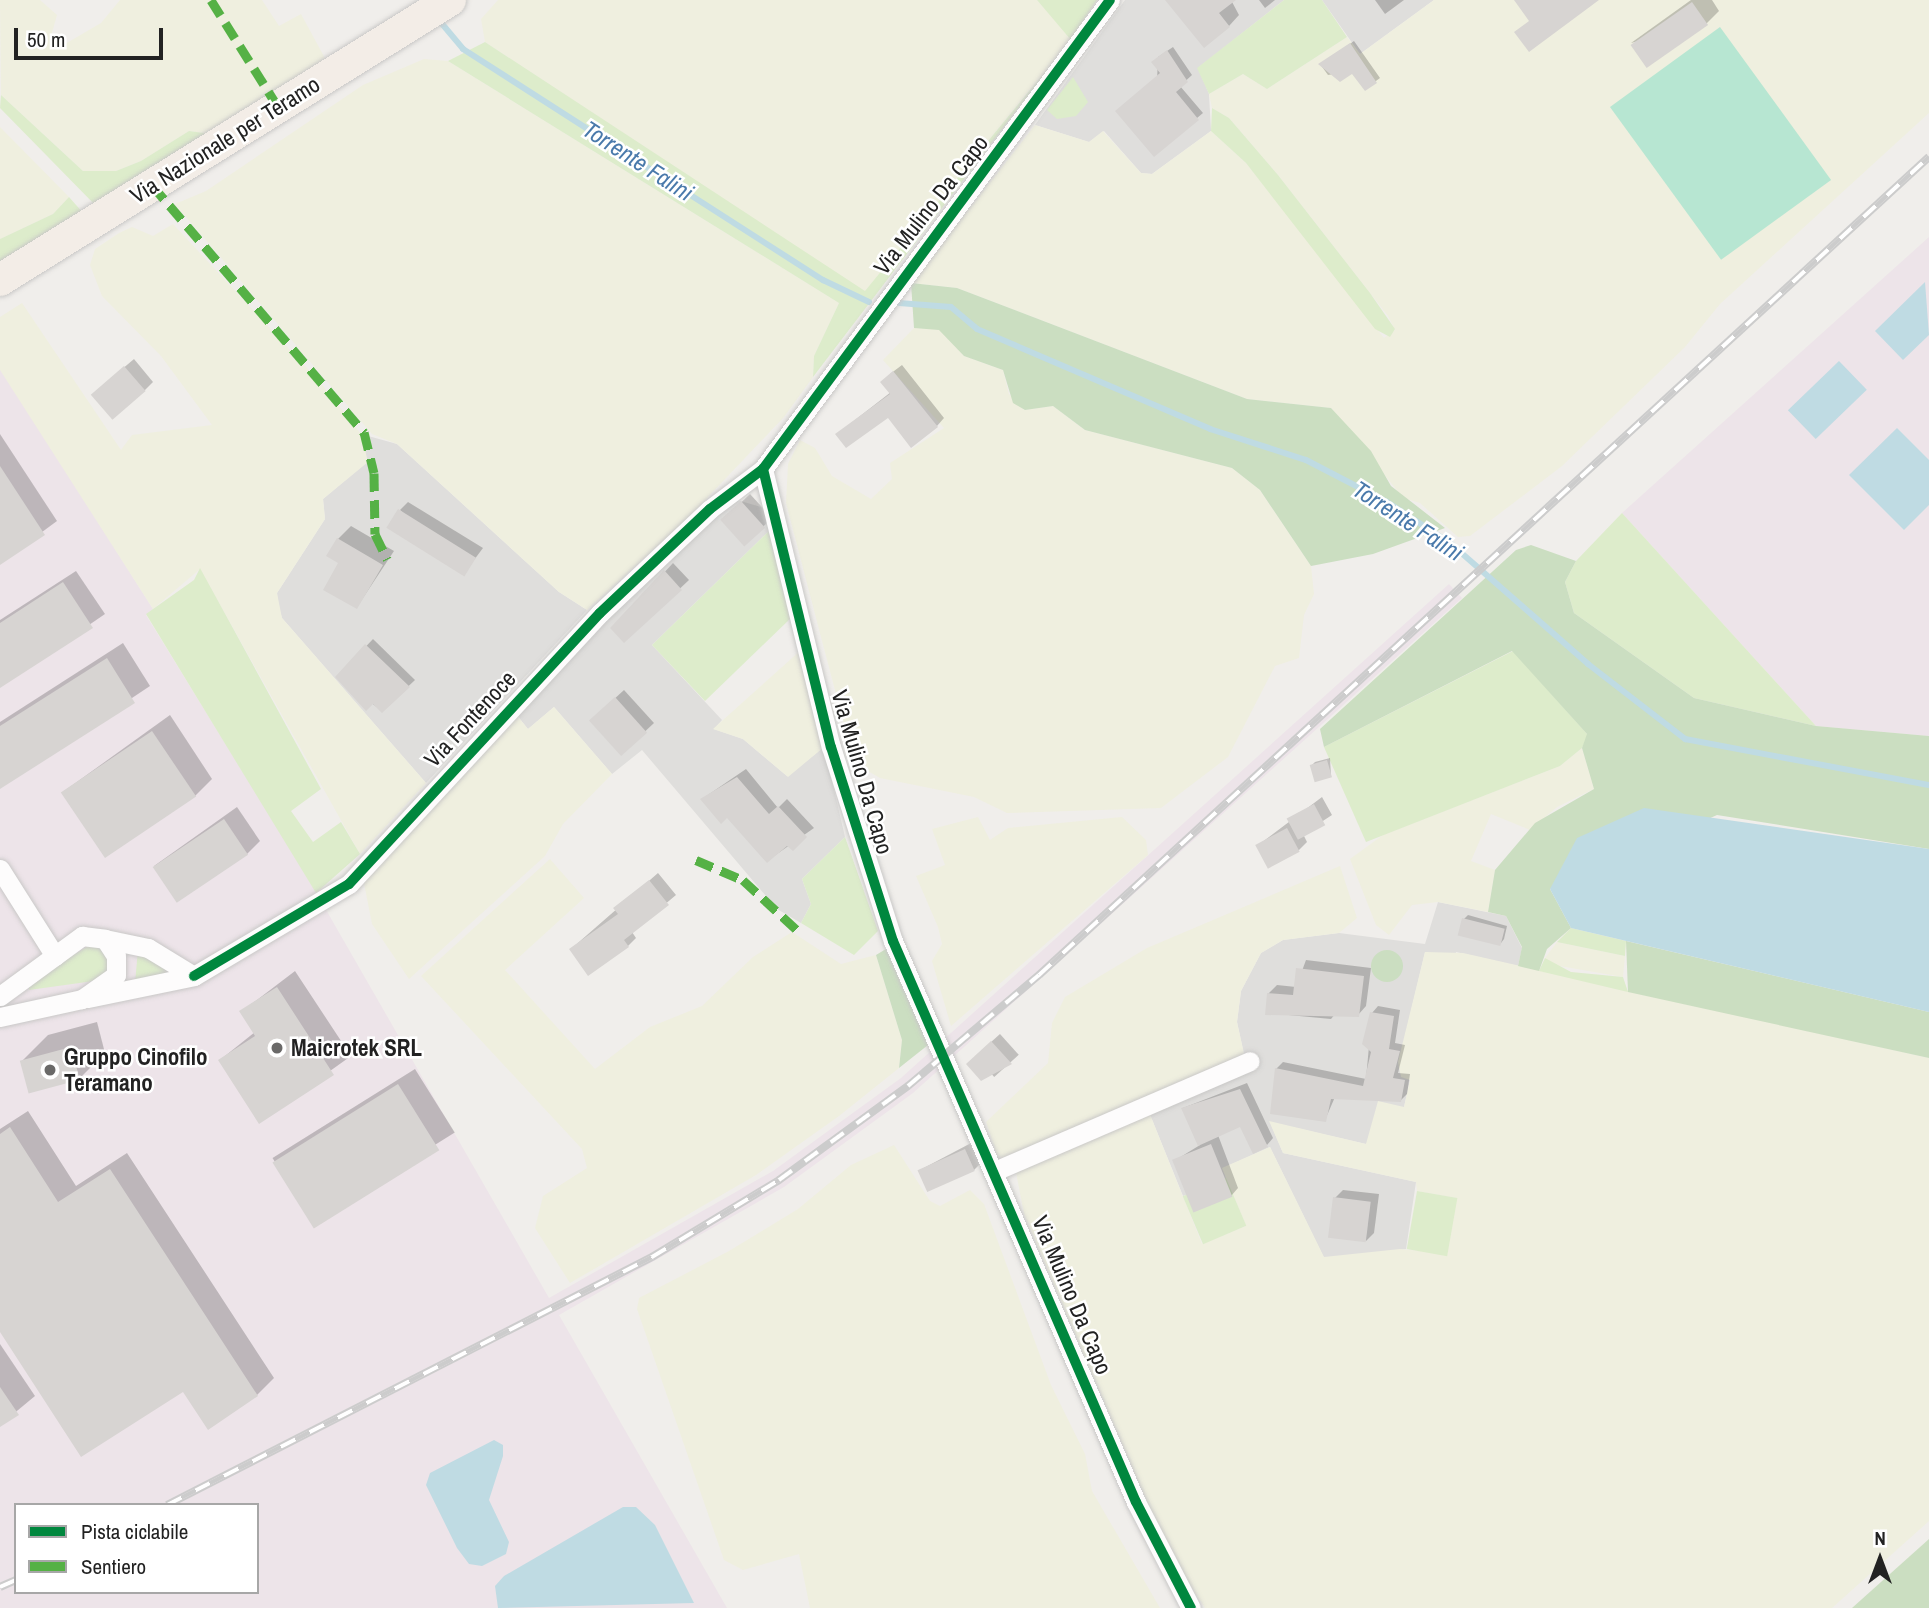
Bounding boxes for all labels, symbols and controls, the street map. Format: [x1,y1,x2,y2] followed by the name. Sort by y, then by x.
[18,14,166,58] scale bar
[27,25,65,54] text: 50 m
[125,70,325,210] street label: Via Nazionale per Teramo
[577,115,699,207] water label: Torrente Falini
[868,130,994,280] street label: Via Mulino Da Capo
[1347,475,1469,567] water label: Torrente Falini
[418,665,522,773] street label: Via Fontenoce
[825,687,899,857] street label: Via Mulino Da Capo
[291,1034,422,1062] place label: Maicrotek SRL
[269,1040,285,1056] marker: Maicrotek SRL
[64,1043,208,1097] place label: Gruppo Cinofilo Teramano
[42,1062,58,1078] marker: Gruppo Cinofilo Teramano
[1026,1212,1118,1378] street label: Via Mulino Da Capo
[14,1503,259,1594] legend
[81,1517,188,1546] text: Pista ciclabile
[1845,1524,1915,1594] north arrow
[1874,1525,1886,1551] text: N
[81,1552,146,1581] text: Sentiero

